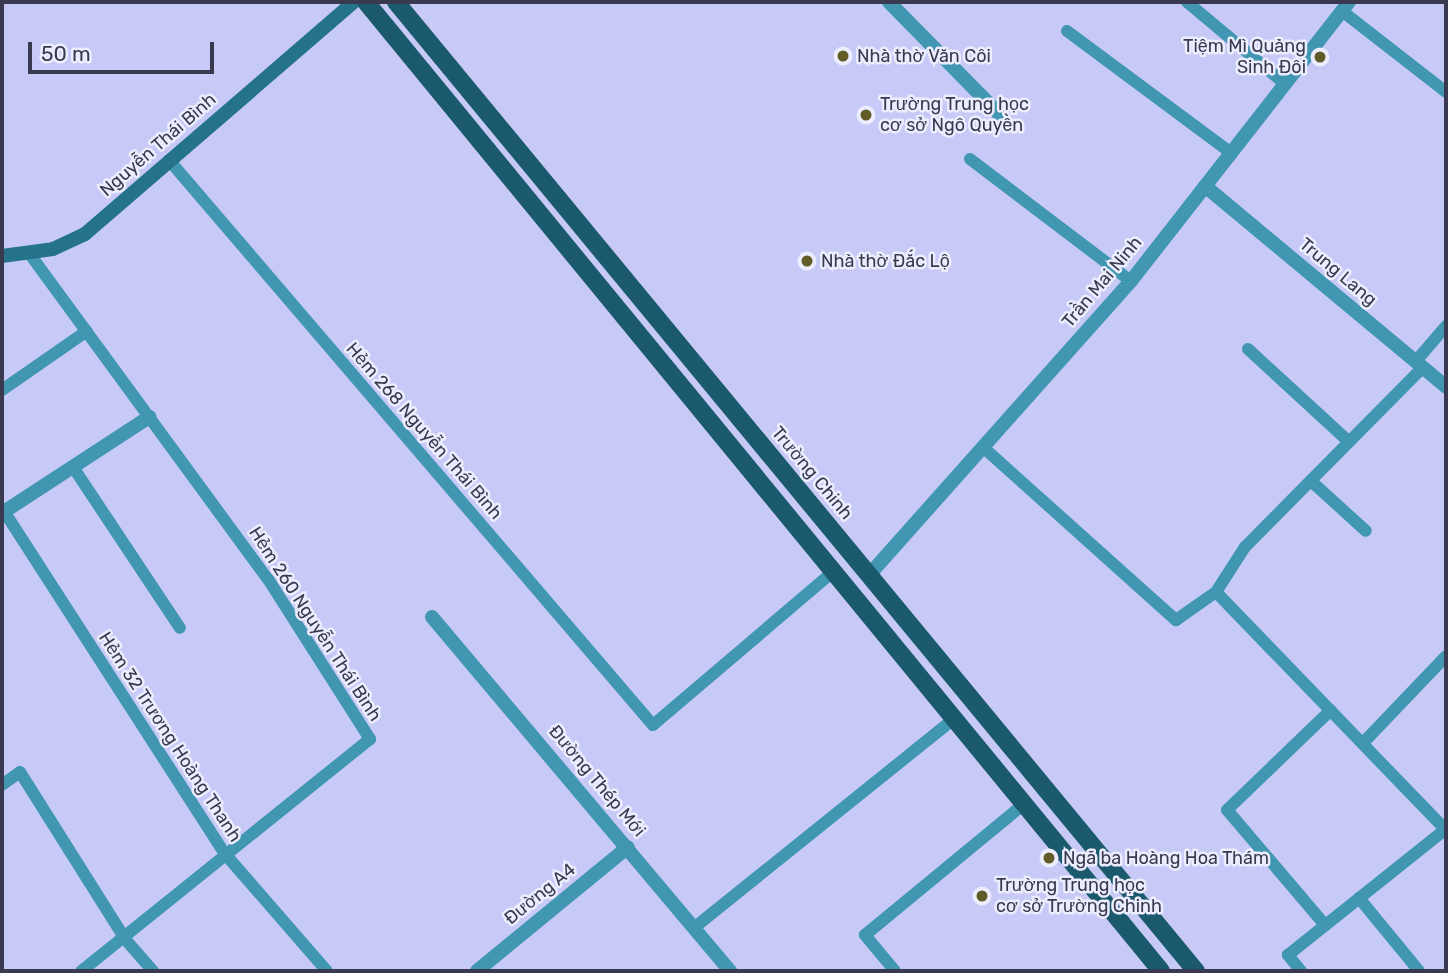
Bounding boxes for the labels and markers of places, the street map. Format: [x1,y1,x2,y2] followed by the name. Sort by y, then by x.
[1183,36,1306,78] place label: Tiệm Mì Quảng Sinh Đôi
[857,45,992,67] place label: Nhà thờ Văn Côi
[835,48,851,64] marker: Nhà thờ Văn Côi
[1312,49,1328,65] marker: Tiệm Mì Quảng Sinh Đôi
[880,94,1029,136] place label: Trường Trung học cơ sở Ngô Quyền
[858,107,874,123] marker: Trường Trung học cơ sở Ngô Quyền
[821,250,950,272] place label: Nhà thờ Đắc Lộ
[799,253,815,269] marker: Nhà thờ Đắc Lộ
[1063,847,1269,869] place label: Ngã ba Hoàng Hoa Thám
[1041,850,1057,866] marker: Ngã ba Hoàng Hoa Thám
[996,875,1162,917] place label: Trường Trung học cơ sở Trường Chinh
[974,888,990,904] marker: Trường Trung học cơ sở Trường Chinh

